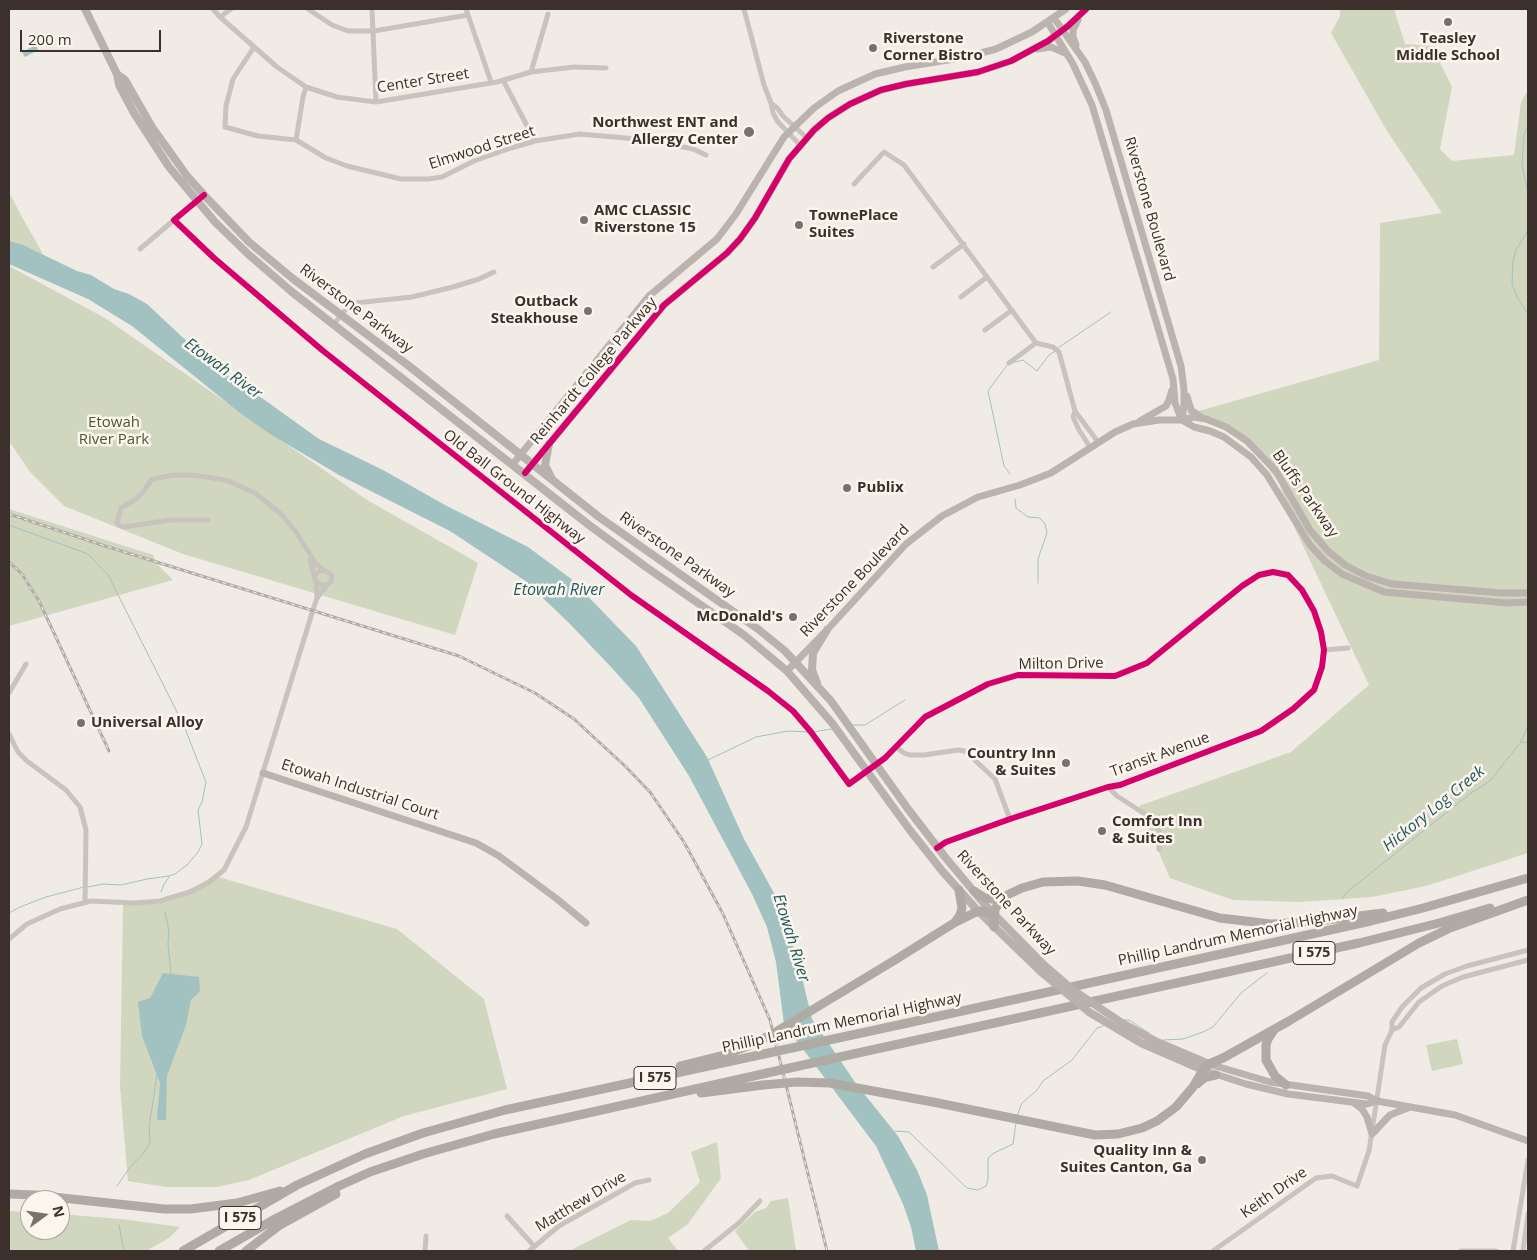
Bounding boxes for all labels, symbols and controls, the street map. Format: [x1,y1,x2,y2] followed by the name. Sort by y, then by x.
[1442,16,1454,28] marker: Teasley Middle School
[22,20,164,52] scale bar
[28,29,72,49] text: 200 m
[883,30,983,65] place label: Riverstone Corner Bistro
[1396,30,1500,65] place label: Teasley Middle School
[867,42,879,54] marker: Riverstone Corner Bistro
[376,65,470,97] street label: Center Street
[592,114,738,149] place label: Northwest ENT and Allergy Center
[427,122,537,174] street label: Elmwood Street
[742,125,756,139] marker: Northwest ENT and Allergy Center
[1120,135,1178,283] street label: Riverstone Boulevard
[594,202,696,237] place label: AMC CLASSIC Riverstone 15
[809,207,898,242] place label: TownePlace Suites
[578,214,590,226] marker: AMC CLASSIC Riverstone 15
[793,219,805,231] marker: TownePlace Suites
[296,261,416,357] street label: Riverstone Parkway
[491,293,578,328] place label: Outback Steakhouse
[527,294,661,448] street label: Reinhardt College Parkway
[582,305,594,317] marker: Outback Steakhouse
[180,334,266,404] water label: Etowah River
[79,414,149,449] park label: Etowah River Park
[439,426,589,548] street label: Old Ball Ground Highway
[1268,447,1342,541] street label: Bluffs Parkway
[857,479,904,497] place label: Publix
[841,482,853,494] marker: Publix
[616,508,738,602] street label: Riverstone Parkway
[797,521,913,641] street label: Riverstone Boulevard
[513,580,605,600] water label: Etowah River
[696,608,783,626] place label: McDonald's
[787,611,799,623] marker: McDonald's
[1018,654,1104,674] street label: Milton Drive
[91,714,203,732] place label: Universal Alloy
[75,717,87,729] marker: Universal Alloy
[1108,729,1212,781] street label: Transit Avenue
[967,745,1056,780] place label: Country Inn & Suites
[279,756,441,824] street label: Etowah Industrial Court
[1060,757,1072,769] marker: Country Inn & Suites
[1379,762,1489,856] water label: Hickory Log Creek
[1112,813,1203,848] place label: Comfort Inn & Suites
[1096,825,1108,837] marker: Comfort Inn & Suites
[953,847,1059,959] street label: Riverstone Parkway
[768,892,814,984] water label: Etowah River
[1117,902,1359,970] street label: Phillip Landrum Memorial Highway
[1293,941,1335,964] road number: I 575
[721,989,963,1057] street label: Phillip Landrum Memorial Highway
[634,1066,676,1090] road number: I 575
[1060,1142,1192,1177] place label: Quality Inn & Suites Canton, Ga
[1196,1154,1208,1166] marker: Quality Inn & Suites Canton, Ga
[1237,1164,1311,1222] street label: Keith Drive
[532,1168,630,1236] street label: Matthew Drive
[20,1190,70,1240] north arrow
[48,1204,70,1219] text: N
[219,1206,261,1230] road number: I 575

